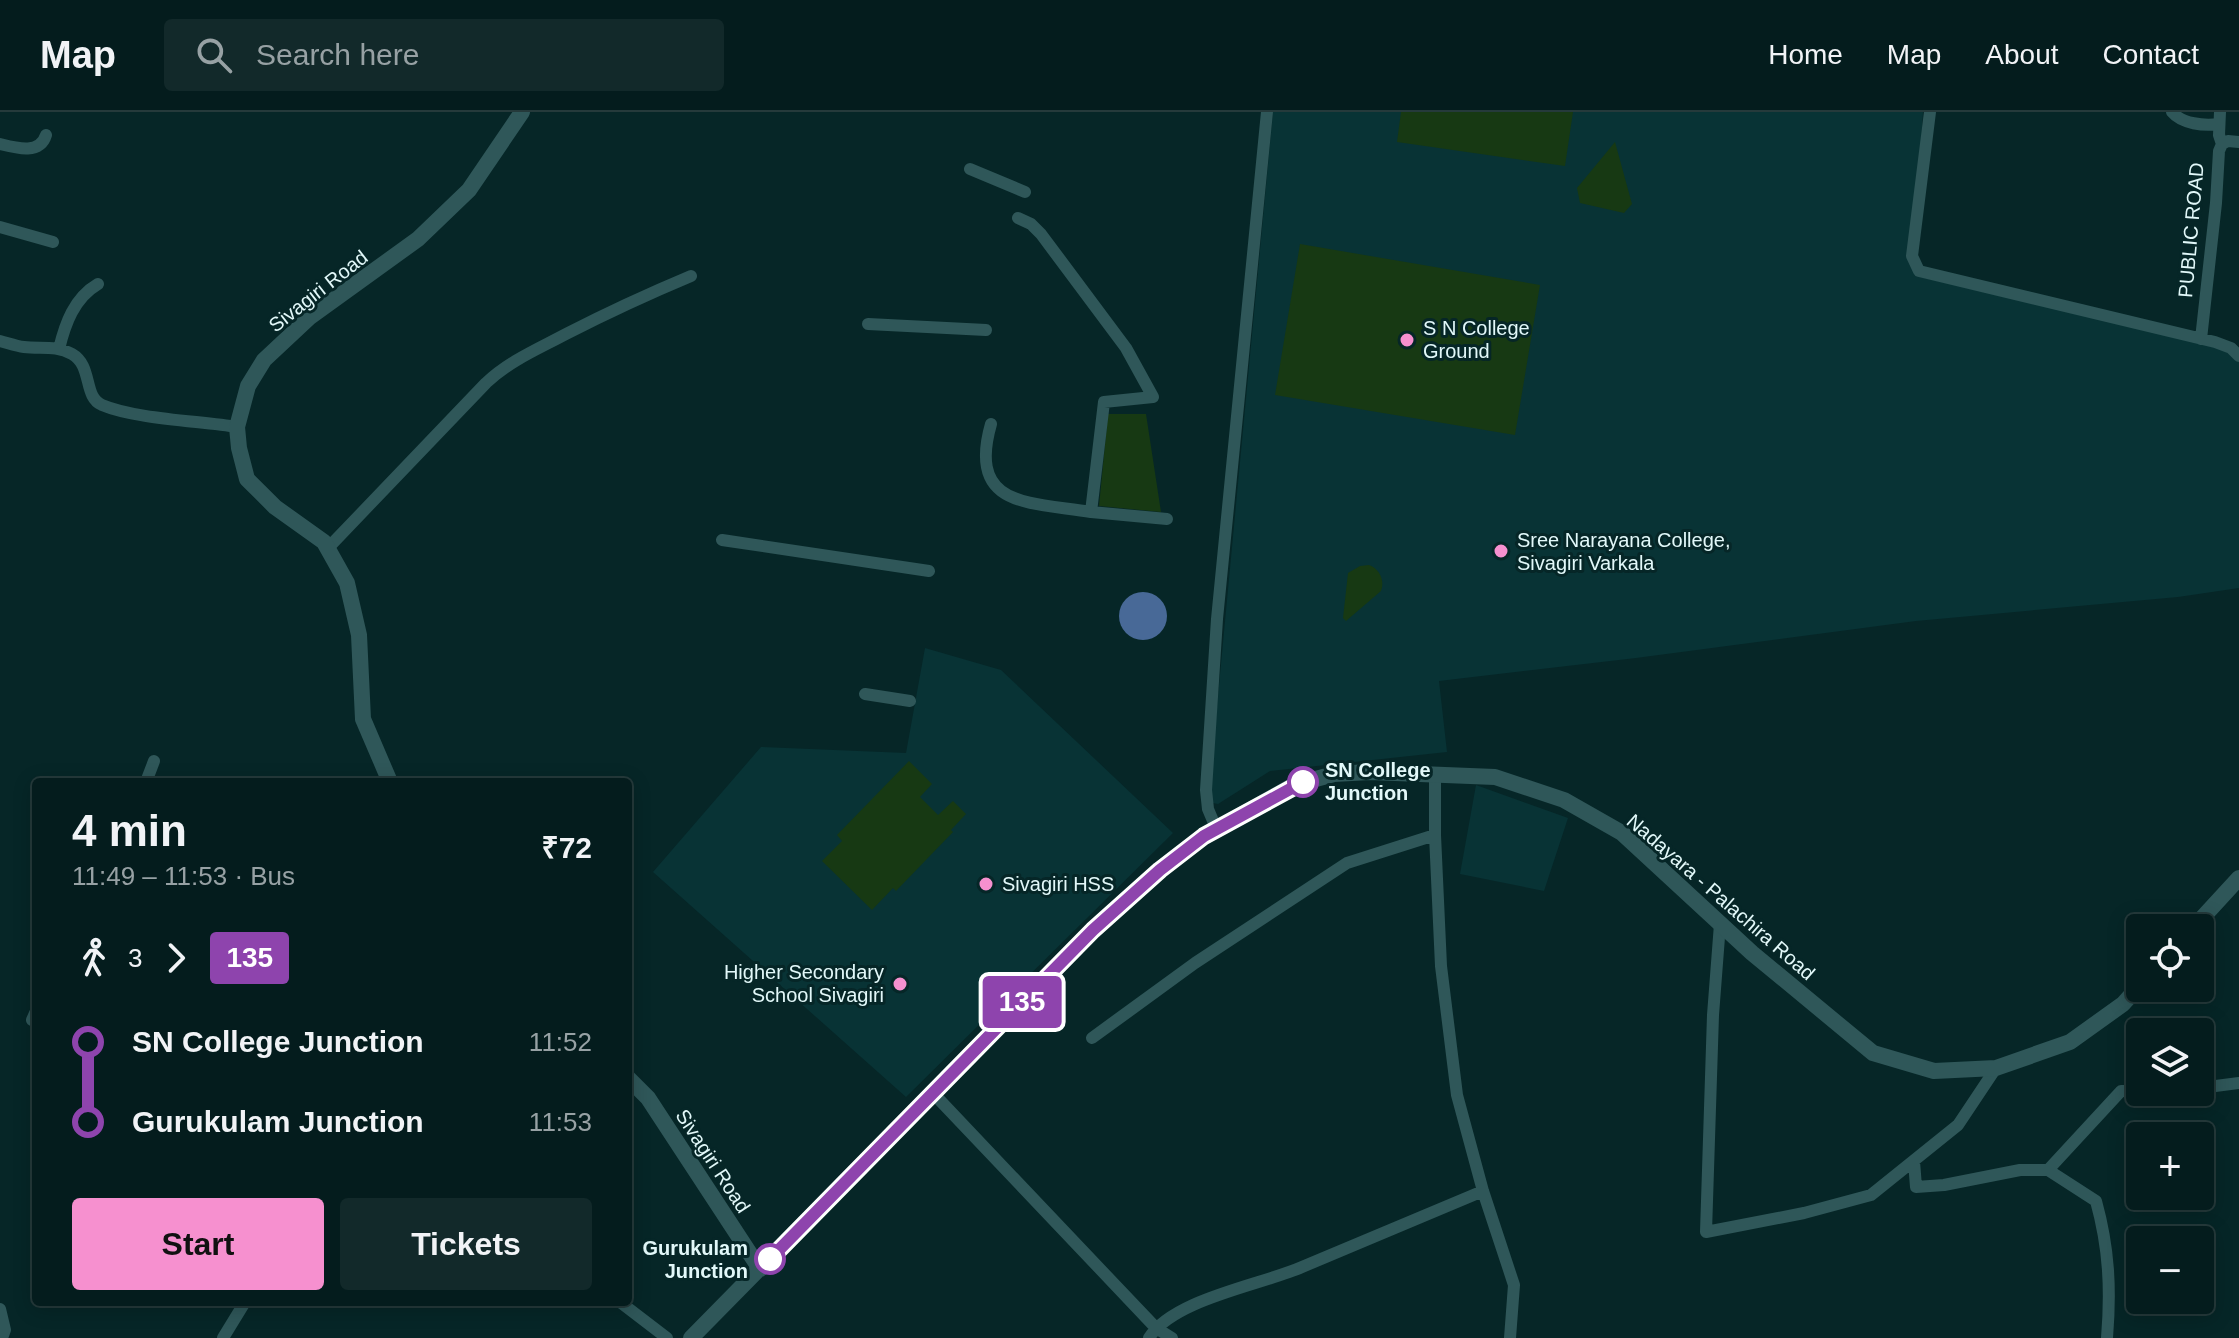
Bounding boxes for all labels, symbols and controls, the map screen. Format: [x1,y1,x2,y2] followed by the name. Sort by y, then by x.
[164,19,724,91] search box
[192,33,236,77] icon: search
[40,34,116,76] text: Map
[256,38,419,71] text: Search here
[1768,39,1843,70] text: Home
[1887,39,1941,70] text: Map
[1985,39,2059,70] text: About
[2103,39,2199,70] text: Contact
[2174,162,2208,298] street label: PUBLIC ROAD
[264,246,372,336] street label: Sivagiri Road
[1423,317,1530,362] place label: S N College Ground
[1398,331,1416,349] marker: S N College Ground
[1517,529,1730,574] place label: Sree Narayana College, Sivagiri Varkala
[1492,542,1510,560] marker: Sree Narayana College, Sivagiri Varkala
[1325,759,1431,804] place label: SN College Junction
[1288,767,1318,797] marker: SN College Junction
[72,806,187,855] text: 4 min
[1623,810,1819,984] street label: Nadayara - Palachira Road
[541,831,592,864] text: ₹72
[72,861,295,891] text: 11:49 – 11:53 · Bus
[1002,873,1114,895] place label: Sivagiri HSS
[977,875,995,893] marker: Sivagiri HSS
[2126,914,2214,1314] map controls
[2126,914,2214,1002] button: locate
[72,936,116,980] icon: walk
[154,936,198,980] icon: forward
[226,942,273,973] text: 135
[128,943,142,973] text: 3
[724,961,884,1006] place label: Higher Secondary School Sivagiri
[891,975,909,993] marker: Higher Secondary School Sivagiri
[976,976,1068,1028] line badge: 135
[999,986,1045,1017] text: 135
[2126,1018,2214,1106] button: layers
[132,1025,424,1058] text: SN College Junction
[529,1027,592,1057] text: 11:52
[132,1105,424,1138] text: Gurukulam Junction
[671,1105,755,1217] street label: Sivagiri Road
[529,1107,592,1137] text: 11:53
[2126,1122,2214,1210] button: +
[72,1198,324,1290] button: Start
[340,1198,592,1290] button: Tickets
[2126,1226,2214,1314] button: −
[642,1237,748,1282] place label: Gurukulam Junction
[755,1244,785,1274] marker: Gurukulam Junction

